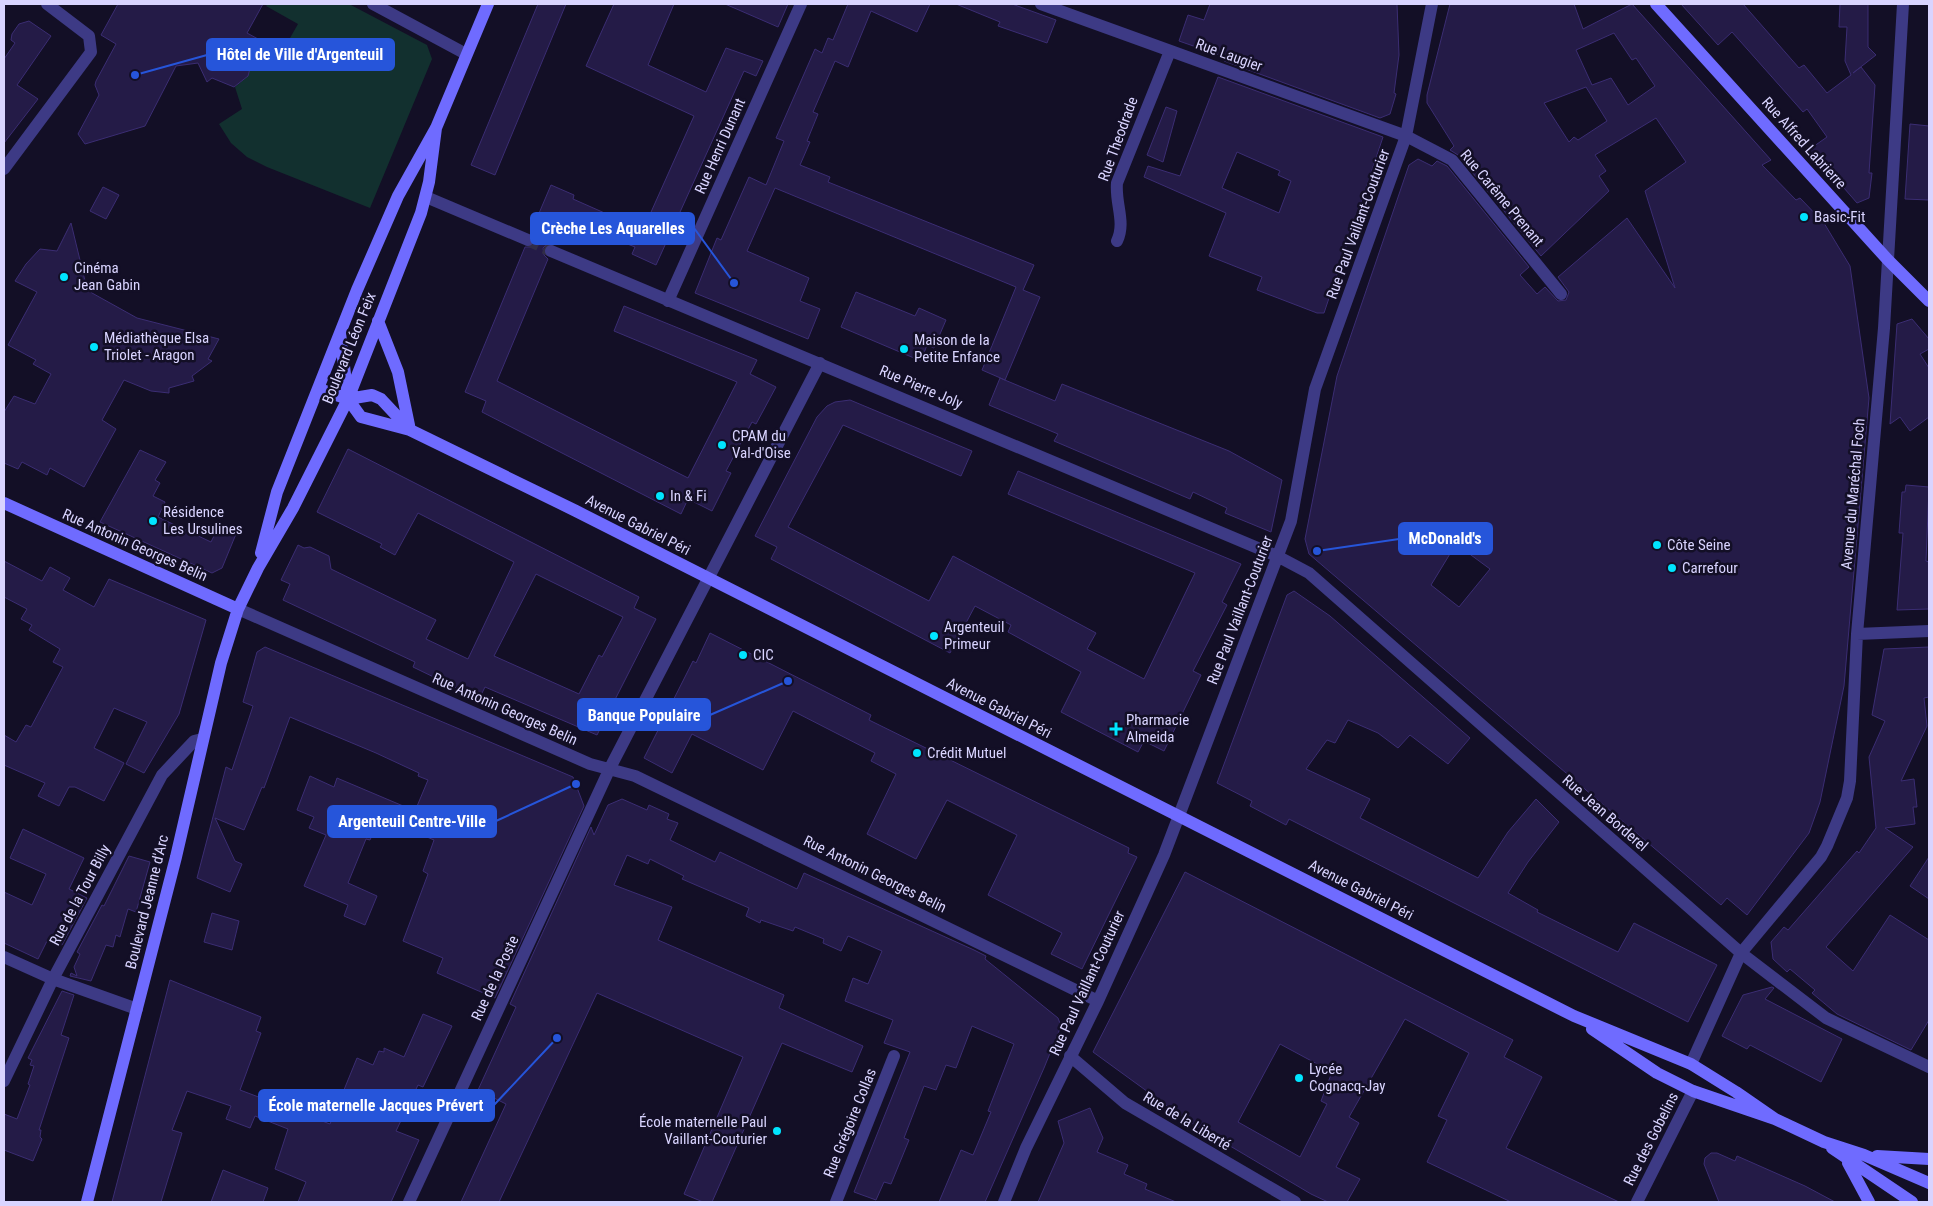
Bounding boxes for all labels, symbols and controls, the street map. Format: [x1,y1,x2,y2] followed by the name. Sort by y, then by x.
[1193,35,1265,76] street label: Rue Laugier
[207,39,394,70] callout: Hôtel de Ville d'Argenteuil
[217,45,383,64] text: Hôtel de Ville d'Argenteuil
[1758,93,1850,193] street label: Rue Alfred Labrierre
[1094,94,1142,184] street label: Rue Theodrade
[691,95,749,197] street label: Rue Henri Dunant
[1323,146,1394,301] street label: Rue Paul Vaillant-Couturier
[1456,146,1548,250] street label: Rue Carême Prenant
[1814,208,1865,226] place label: Basic-Fit
[1798,211,1810,223] marker: Basic-Fit
[531,213,694,244] callout: Crèche Les Aquarelles
[541,219,685,238] text: Crèche Les Aquarelles
[74,259,140,294] place label: Cinéma Jean Gabin
[58,271,70,283] marker: Cinéma Jean Gabin
[318,289,380,406] street label: Boulevard Léon Feix
[104,329,209,364] place label: Médiathèque Elsa Triolet - Aragon
[914,331,1000,366] place label: Maison de la Petite Enfance
[88,341,100,353] marker: Médiathèque Elsa Triolet - Aragon
[898,343,910,355] marker: Maison de la Petite Enfance
[877,361,965,413] street label: Rue Pierre Joly
[1837,418,1869,570] street label: Avenue du Maréchal Foch
[732,427,791,462] place label: CPAM du Val-d'Oise
[716,439,728,451] marker: CPAM du Val-d'Oise
[670,487,707,505] place label: In & Fi
[654,490,666,502] marker: In & Fi
[583,491,693,559] street label: Avenue Gabriel Péri
[163,503,243,538] place label: Résidence Les Ursulines
[60,505,210,585] street label: Rue Antonin Georges Belin
[147,515,159,527] marker: Résidence Les Ursulines
[1399,523,1492,554] callout: McDonald's
[1409,529,1482,548] text: McDonald's
[1203,533,1277,687] street label: Rue Paul Vaillant-Couturier
[1667,536,1731,554] place label: Côte Seine
[1651,539,1663,551] marker: Côte Seine
[1682,559,1738,577] place label: Carrefour
[1666,562,1678,574] marker: Carrefour
[944,618,1004,653] place label: Argenteuil Primeur
[928,630,940,642] marker: Argenteuil Primeur
[753,646,774,664] place label: CIC
[737,649,749,661] marker: CIC
[430,669,580,749] street label: Rue Antonin Georges Belin
[944,674,1054,742] street label: Avenue Gabriel Péri
[578,699,710,730] callout: Banque Populaire
[588,706,701,725] text: Banque Populaire
[1126,711,1189,746] place label: Pharmacie Almeida
[1110,723,1122,735] marker: Pharmacie Almeida
[927,744,1006,762] place label: Crédit Mutuel
[911,747,923,759] marker: Crédit Mutuel
[1559,771,1651,855] street label: Rue Jean Borderel
[328,806,496,837] callout: Argenteuil Centre-Ville
[338,812,486,831] text: Argenteuil Centre-Ville
[801,832,949,916] street label: Rue Antonin Georges Belin
[122,833,172,971] street label: Boulevard Jeanne d'Arc
[46,841,114,949] street label: Rue de la Tour Billy
[1306,856,1416,924] street label: Avenue Gabriel Péri
[1045,907,1129,1058] street label: Rue Paul Vaillant-Couturier
[467,933,523,1023] street label: Rue de la Poste
[1309,1060,1386,1095] place label: Lycée Cognacq-Jay
[820,1066,880,1180] street label: Rue Grégoire Collas
[1293,1072,1305,1084] marker: Lycée Cognacq-Jay
[1140,1088,1234,1154] street label: Rue de la Liberté
[1620,1089,1682,1189] street label: Rue des Gobelins
[259,1090,494,1121] callout: École maternelle Jacques Prévert
[269,1096,484,1115] text: École maternelle Jacques Prévert
[639,1113,767,1148] place label: École maternelle Paul Vaillant-Couturier
[771,1125,783,1137] marker: École maternelle Paul Vaillant-Couturier

